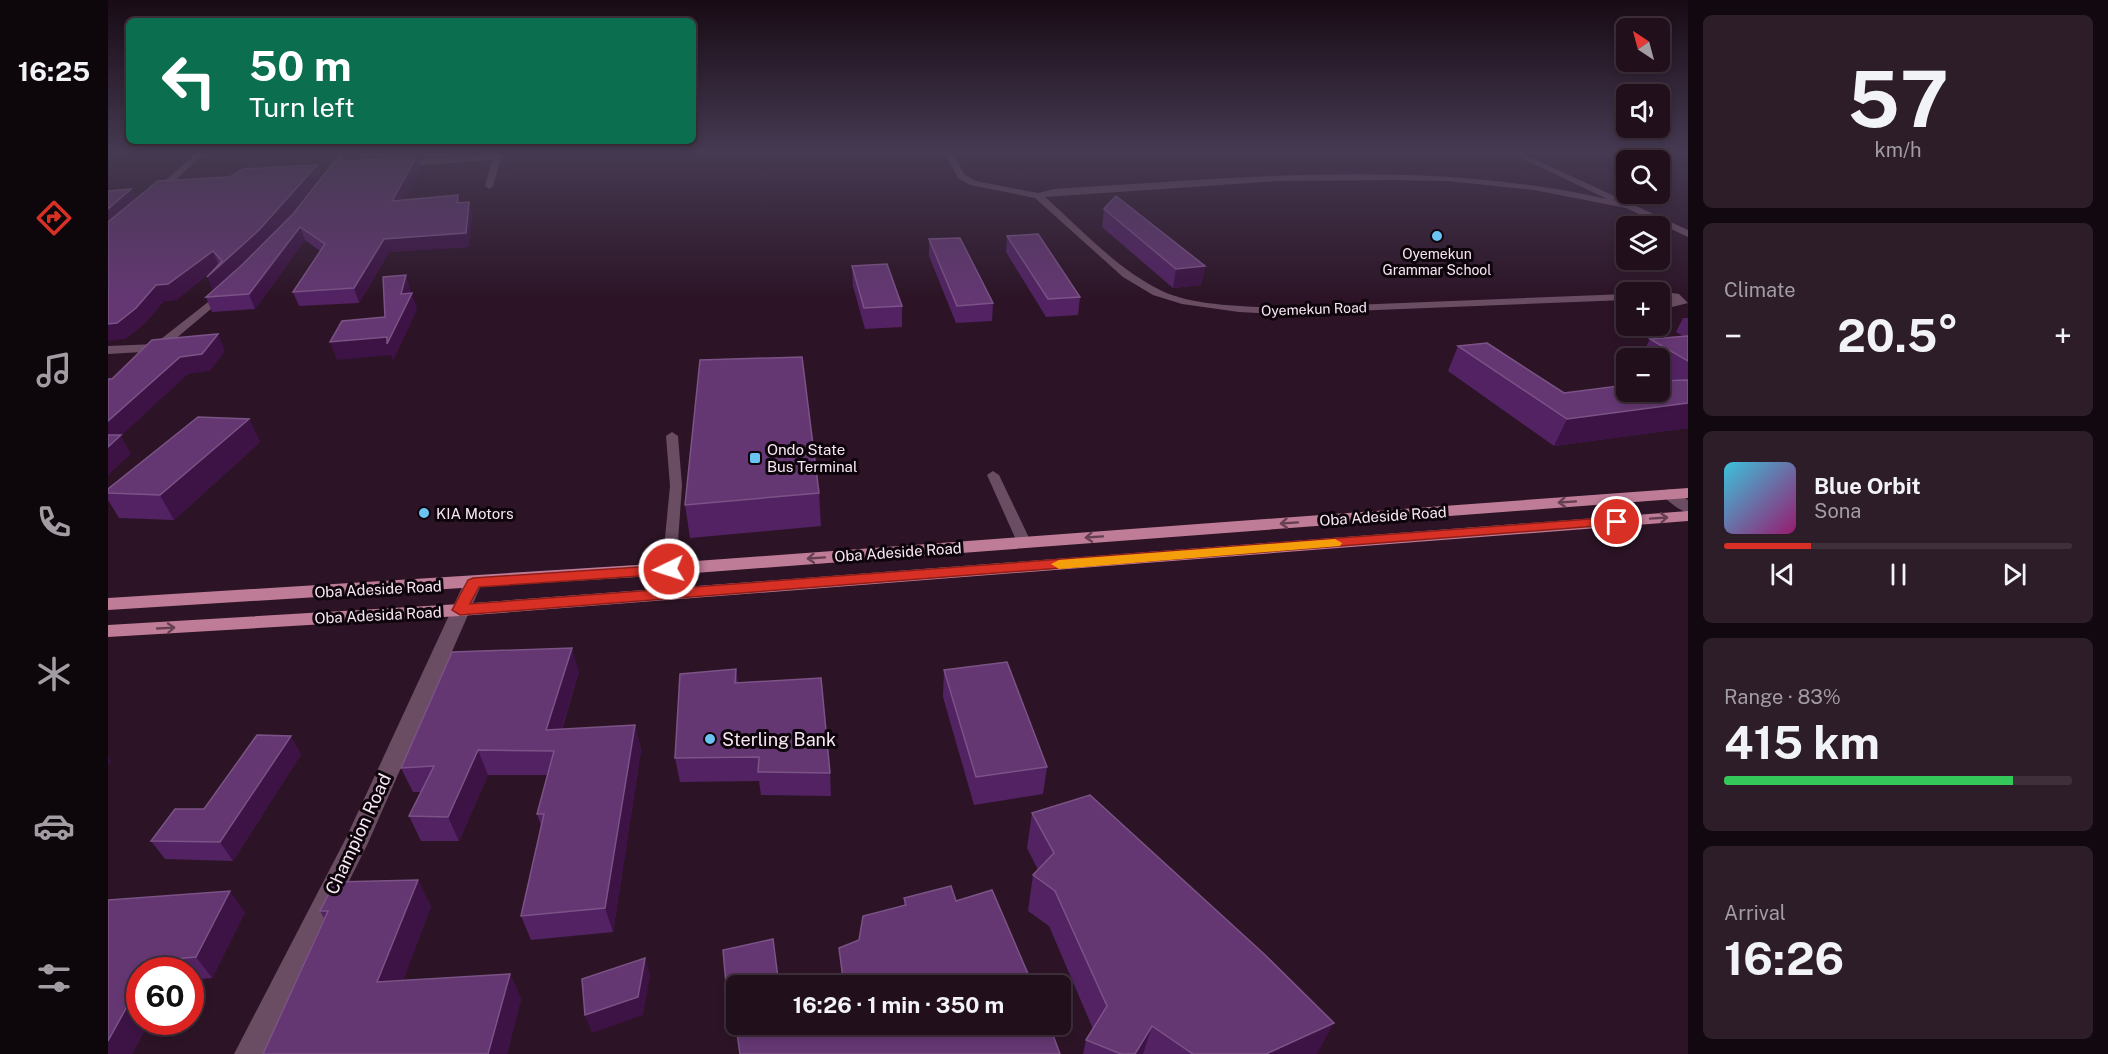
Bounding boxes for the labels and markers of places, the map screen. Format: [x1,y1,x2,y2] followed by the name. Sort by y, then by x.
[1430,229,1444,243] marker: Oyemekun Grammar School
[1382,246,1492,278] place label: Oyemekun Grammar School
[767,441,857,475] place label: Ondo State Bus Terminal
[748,451,762,465] marker: Ondo State Bus Terminal
[1591,496,1642,547] pin
[436,505,514,522] place label: KIA Motors
[417,506,431,520] marker: KIA Motors
[722,729,836,750] place label: Sterling Bank
[703,732,717,746] marker: Sterling Bank

